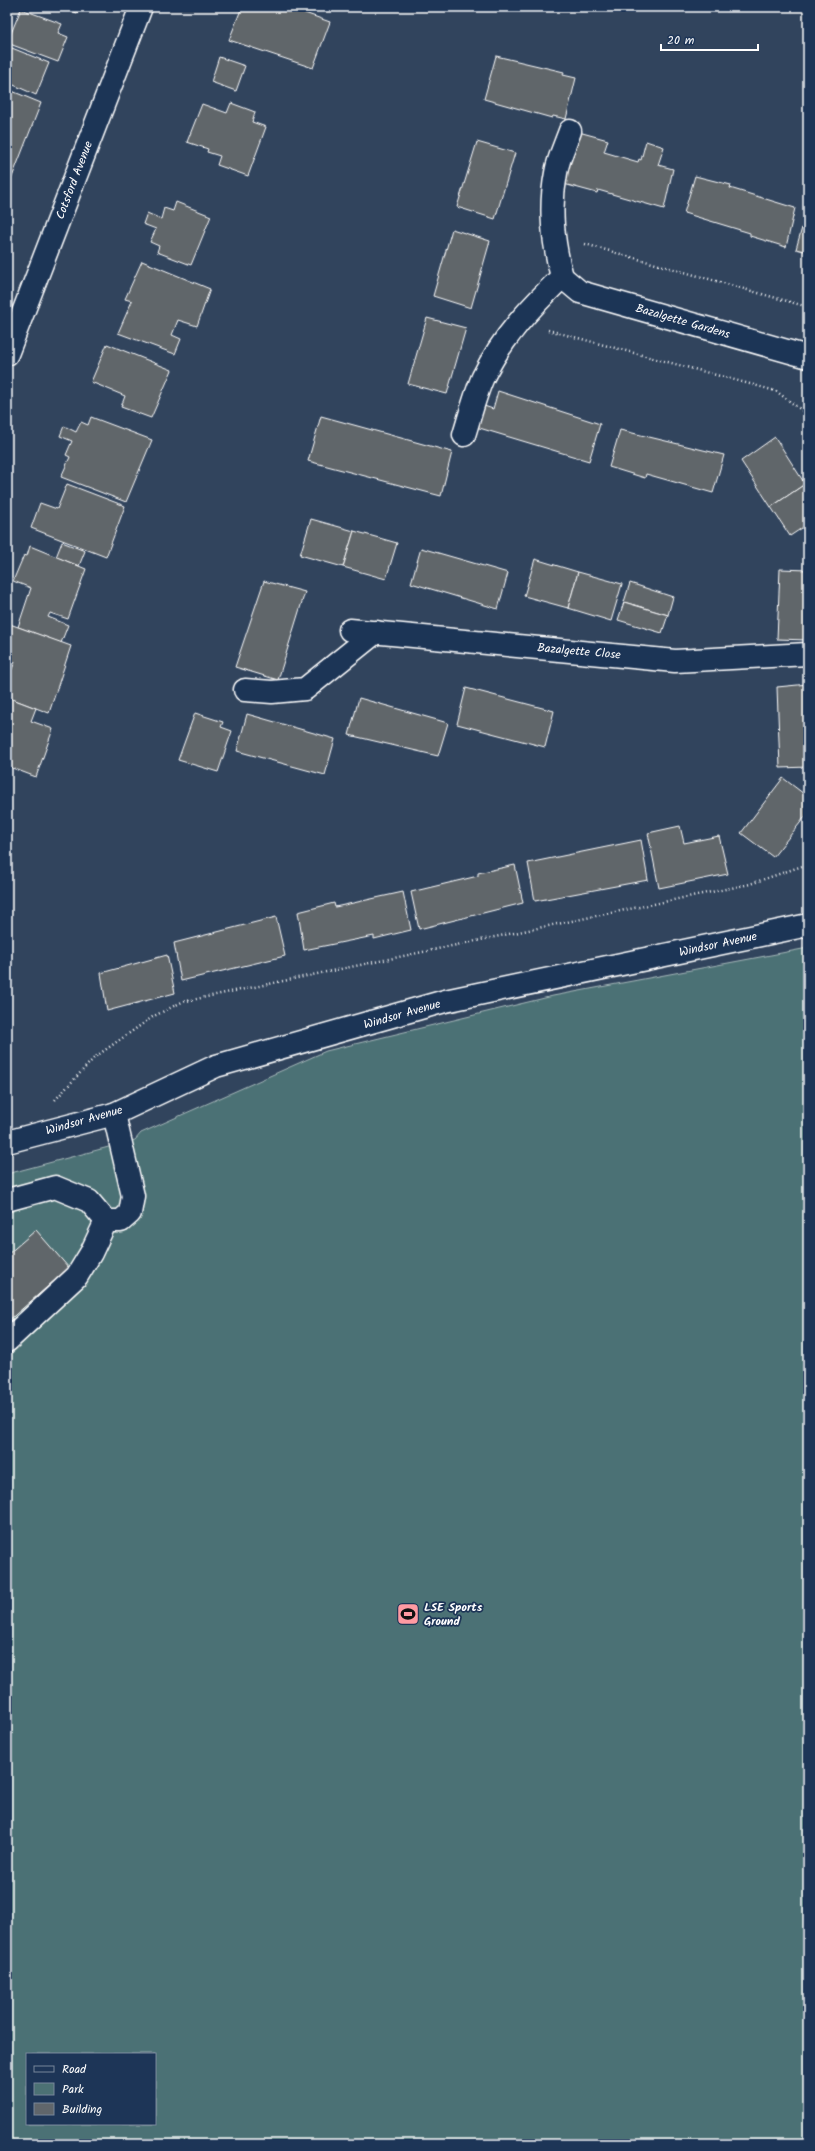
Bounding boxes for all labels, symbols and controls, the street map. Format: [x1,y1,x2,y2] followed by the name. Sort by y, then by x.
[661,26,758,52] scale bar
[667,31,695,50] text: 20 m
[51,138,98,222] street label: Cotsford Avenue
[633,299,732,344] street label: Bazalgette Gardens
[536,638,622,665] street label: Bazalgette Close
[677,927,759,962] street label: Windsor Avenue
[361,994,443,1035] street label: Windsor Avenue
[43,1100,125,1141] street label: Windsor Avenue
[424,1598,483,1631] place label: LSE Sports Ground
[395,1601,421,1627] sports icon: LSE Sports Ground
[26,2053,156,2125] legend
[62,2060,87,2079] text: Road
[62,2080,84,2099] text: Park
[62,2100,102,2119] text: Building

